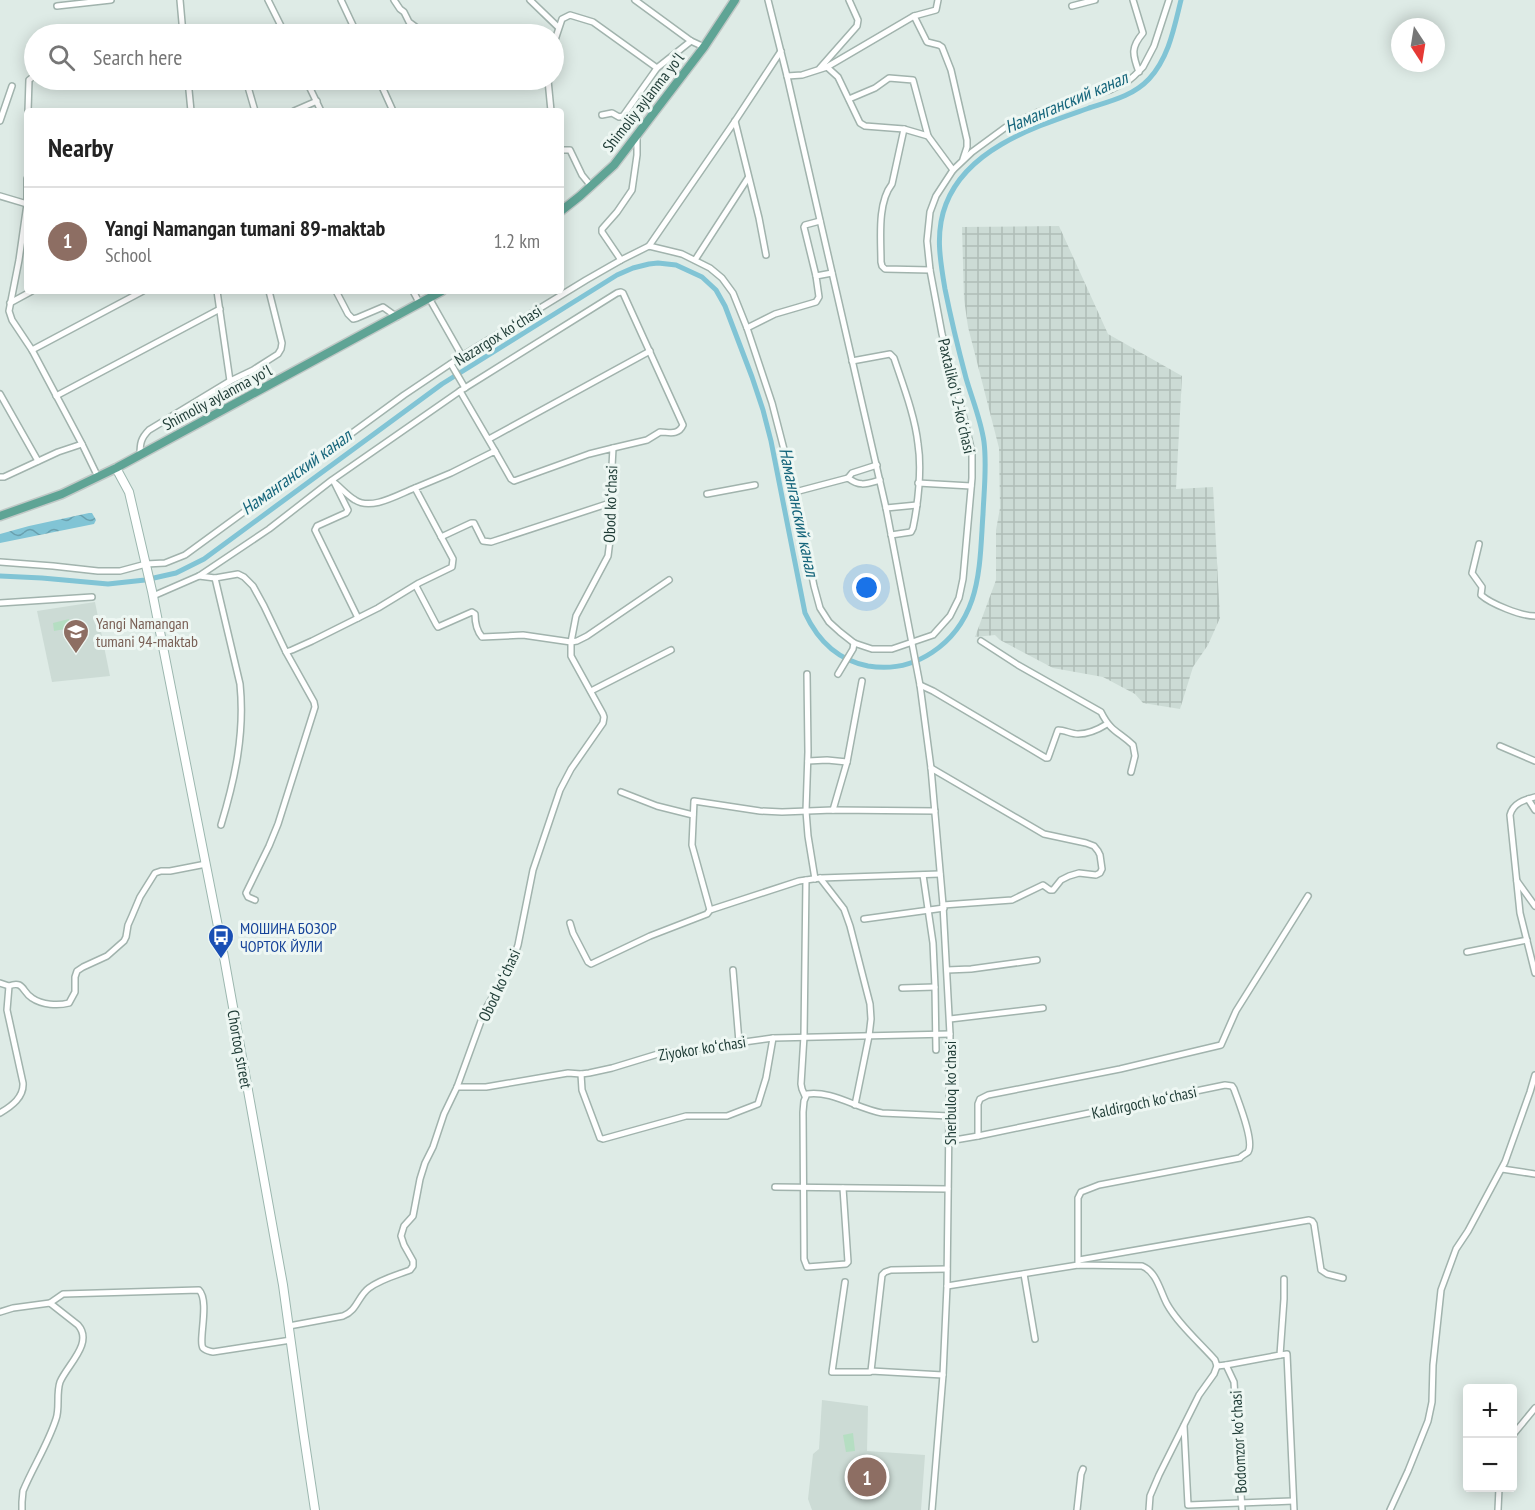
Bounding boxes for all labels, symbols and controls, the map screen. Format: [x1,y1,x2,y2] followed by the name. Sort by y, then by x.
[1391,18,1445,72] north arrow
[24,24,564,90] search box
[45,41,78,74] icon: search
[93,43,182,71] text: Search here
[598,48,688,156] street label: Shimoliy aylanma yoʻl
[1001,65,1132,138] water label: Наманганский канал
[48,131,113,164] text: Nearby
[105,214,385,242] text: Yangi Namangan tumani 89-maktab
[63,228,72,254] text: 1
[493,228,540,254] text: 1.2 km
[105,242,151,268] text: School
[451,300,545,370] street label: Nazargox koʻchasi
[934,336,980,456] street label: Paxtalikoʻl 2-koʻchasi
[159,360,275,434] street label: Shimoliy aylanma yoʻl
[236,423,357,520] water label: Наманганский канал
[774,445,824,580] water label: Наманганский канал
[599,465,621,543] street label: Obod koʻchasi
[852,573,881,602] your location
[96,613,198,651] place label: Yangi Namangan tumani 94-maktab
[61,617,91,655] school or university icon: Yangi Namangan tumani 94-maktab
[240,918,337,956] place label: МОШИНА БОЗОР ЧОРТОК ЙУЛИ
[206,922,236,960] bus stop icon: МОШИНА БОЗОР ЧОРТОК ЙУЛИ
[474,946,524,1024] street label: Obod koʻchasi
[223,1008,257,1090] street label: Chortoq street
[657,1031,747,1065] street label: Ziyokor koʻchasi
[940,1041,960,1145] street label: Sherbuloq koʻchasi
[1090,1081,1198,1123] street label: Kaldirgoch koʻchasi
[1463,1384,1517,1492] map controls
[1463,1384,1517,1438] button: +
[1225,1390,1251,1494] street label: Bodomzor koʻchasi
[1463,1438,1517,1492] button: −
[848,1454,886,1500] pin: 1

